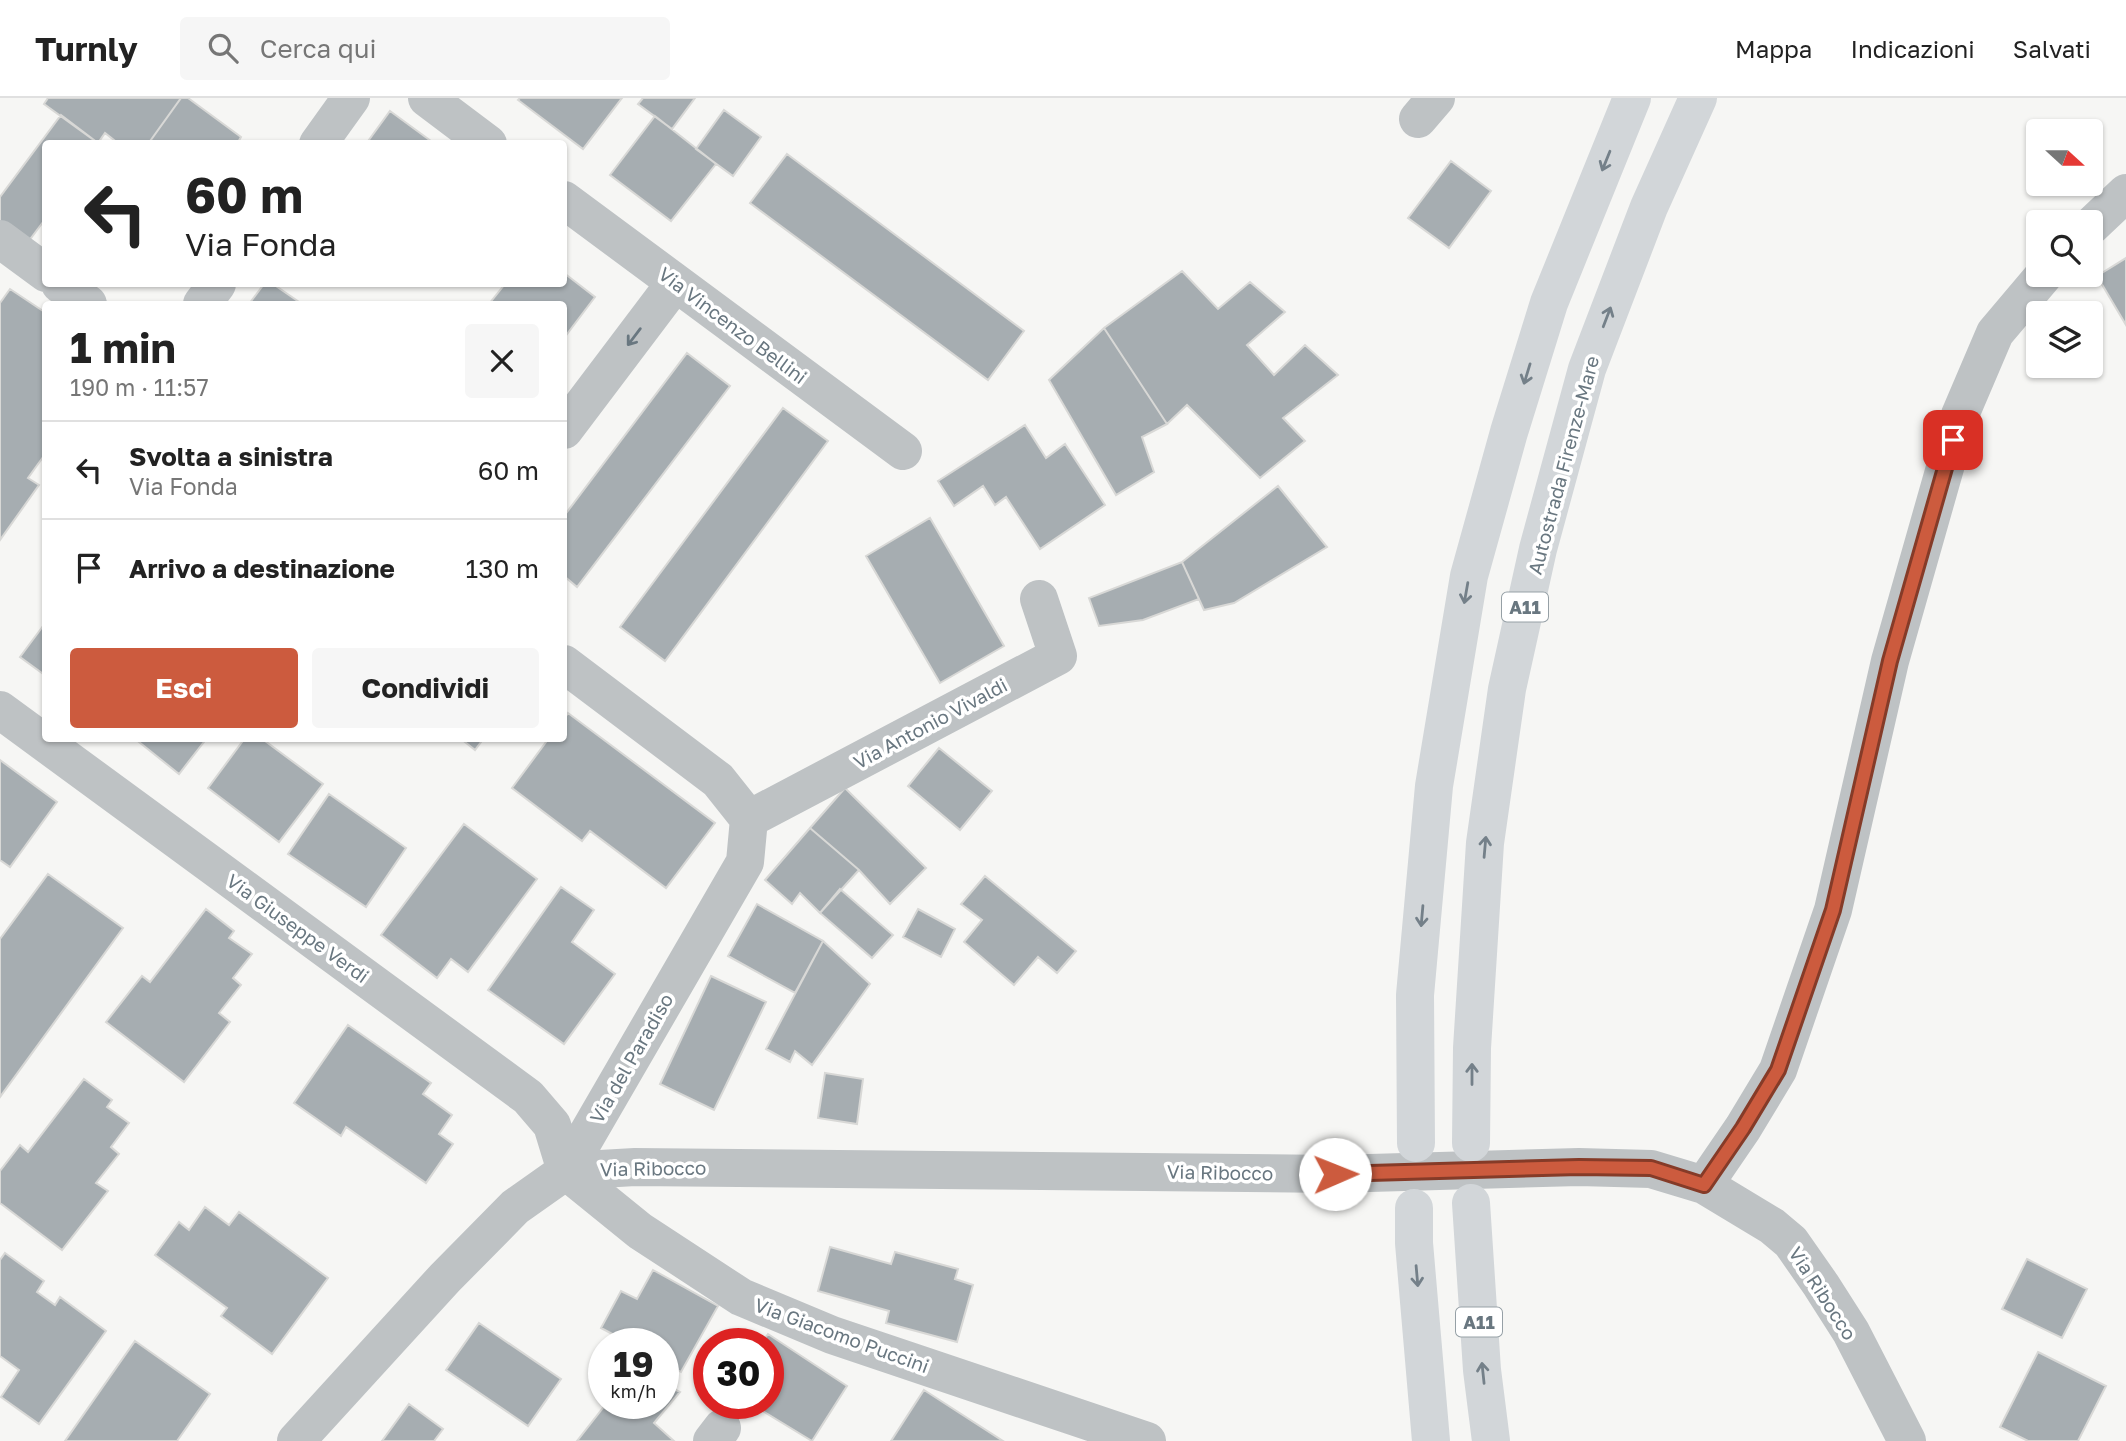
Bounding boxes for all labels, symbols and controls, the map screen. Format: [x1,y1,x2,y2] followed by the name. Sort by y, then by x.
[180,17,670,80] search box
[35,29,138,68] text: Turnly
[204,29,242,67] icon: search
[260,33,377,64] text: Cerca qui
[1735,34,1812,63] text: Mappa
[1850,34,1975,63] text: Indicazioni
[2013,34,2091,63] text: Salvati
[2026,119,2104,196] north arrow
[2026,119,2103,378] map controls
[1599,150,1612,171] one-way arrow
[185,165,303,224] text: 60 m
[70,168,161,259] icon: left
[2026,210,2103,287] button: search
[185,225,336,263] text: Via Fonda
[654,262,812,388] street label: Via Vincenzo Bellini
[2026,301,2103,378] button: layers
[1602,306,1615,328] one-way arrow
[70,322,176,372] text: 1 min
[465,324,539,398] button: close
[627,327,641,346] one-way arrow
[1523,353,1603,577] street label: Autostrada Firenze-Mare
[1520,363,1532,385] one-way arrow
[70,373,209,401] text: 190 m · 11:57
[1923,410,1983,470] pin
[1934,421,1972,459] icon: arrive
[129,441,333,472] text: Svolta a sinistra
[70,451,108,489] icon: left
[478,455,539,486] text: 60 m
[129,472,238,500] text: Via Fonda
[70,549,108,587] icon: arrive
[129,553,395,584] text: Arrivo a destinazione
[466,553,539,584] text: 130 m
[1459,581,1472,604] one-way arrow
[1502,592,1548,622] road number: A11
[70,648,298,728] button: Esci
[312,648,539,728] button: Condividi
[849,673,1011,773] street label: Via Antonio Vivaldi
[1479,837,1492,859] one-way arrow
[222,869,374,987] street label: Via Giuseppe Verdi
[1415,904,1428,926] one-way arrow
[585,989,677,1127] street label: Via del Paradiso
[1465,1063,1479,1086] one-way arrow
[1298,1137,1372,1211] position arrow
[600,1156,706,1180] street label: Via Ribocco
[1167,1160,1273,1184] street label: Via Ribocco
[1784,1242,1862,1344] street label: Via Ribocco
[1411,1264,1424,1287] one-way arrow
[752,1293,932,1377] street label: Via Giacomo Puccini
[1456,1308,1502,1336] road number: A11
[693,1328,784,1419] speed limit sign: 30
[613,1343,654,1385] text: 19
[1476,1362,1489,1385] one-way arrow
[611,1380,656,1402] text: km/h

